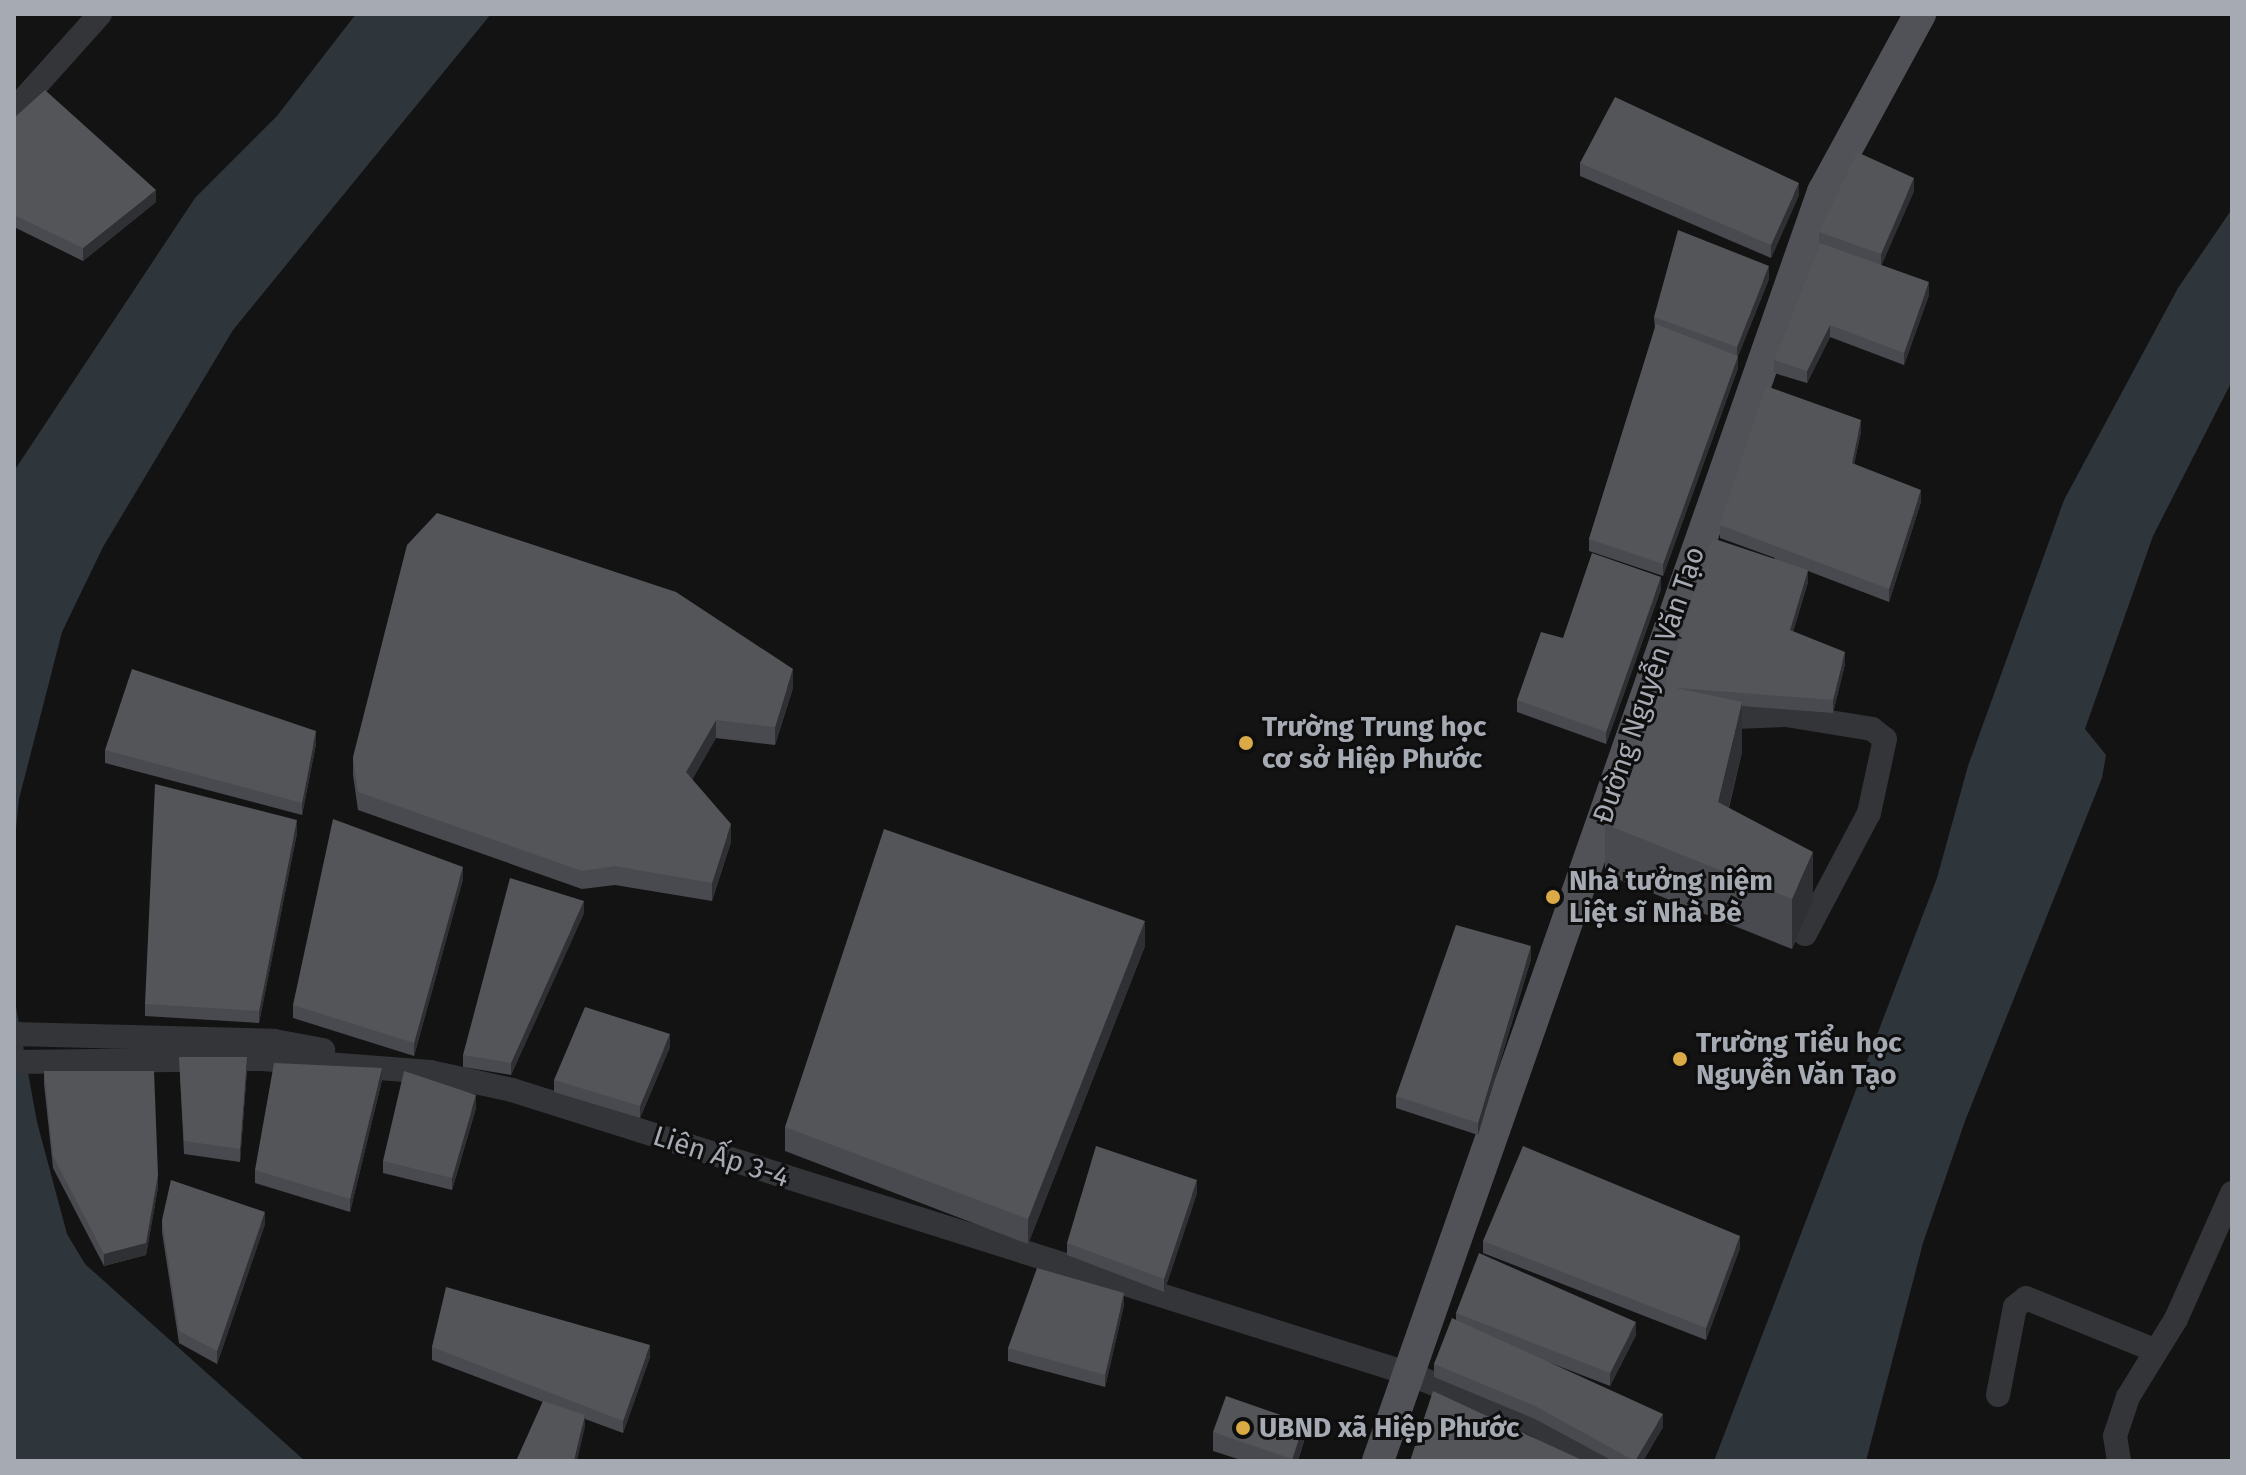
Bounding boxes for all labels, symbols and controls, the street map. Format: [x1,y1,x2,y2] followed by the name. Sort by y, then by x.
[1586,542,1712,828] street label: Đường Nguyễn Văn Tạo
[1262,710,1486,776] place label: Trường Trung học cơ sở Hiệp Phước
[1237,734,1255,752] marker: Trường Trung học cơ sở Hiệp Phước
[1569,864,1773,930] place label: Nhà tưởng niệm Liệt sĩ Nhà Bè
[1544,888,1562,906] marker: Nhà tưởng niệm Liệt sĩ Nhà Bè
[1696,1026,1902,1092] place label: Trường Tiểu học Nguyễn Văn Tạo
[1671,1050,1689,1068] marker: Trường Tiểu học Nguyễn Văn Tạo
[649,1119,793,1195] street label: Liên Ấp 3-4
[1259,1411,1519,1445] place label: UBND xã Hiệp Phước
[1234,1419,1252,1437] marker: UBND xã Hiệp Phước

